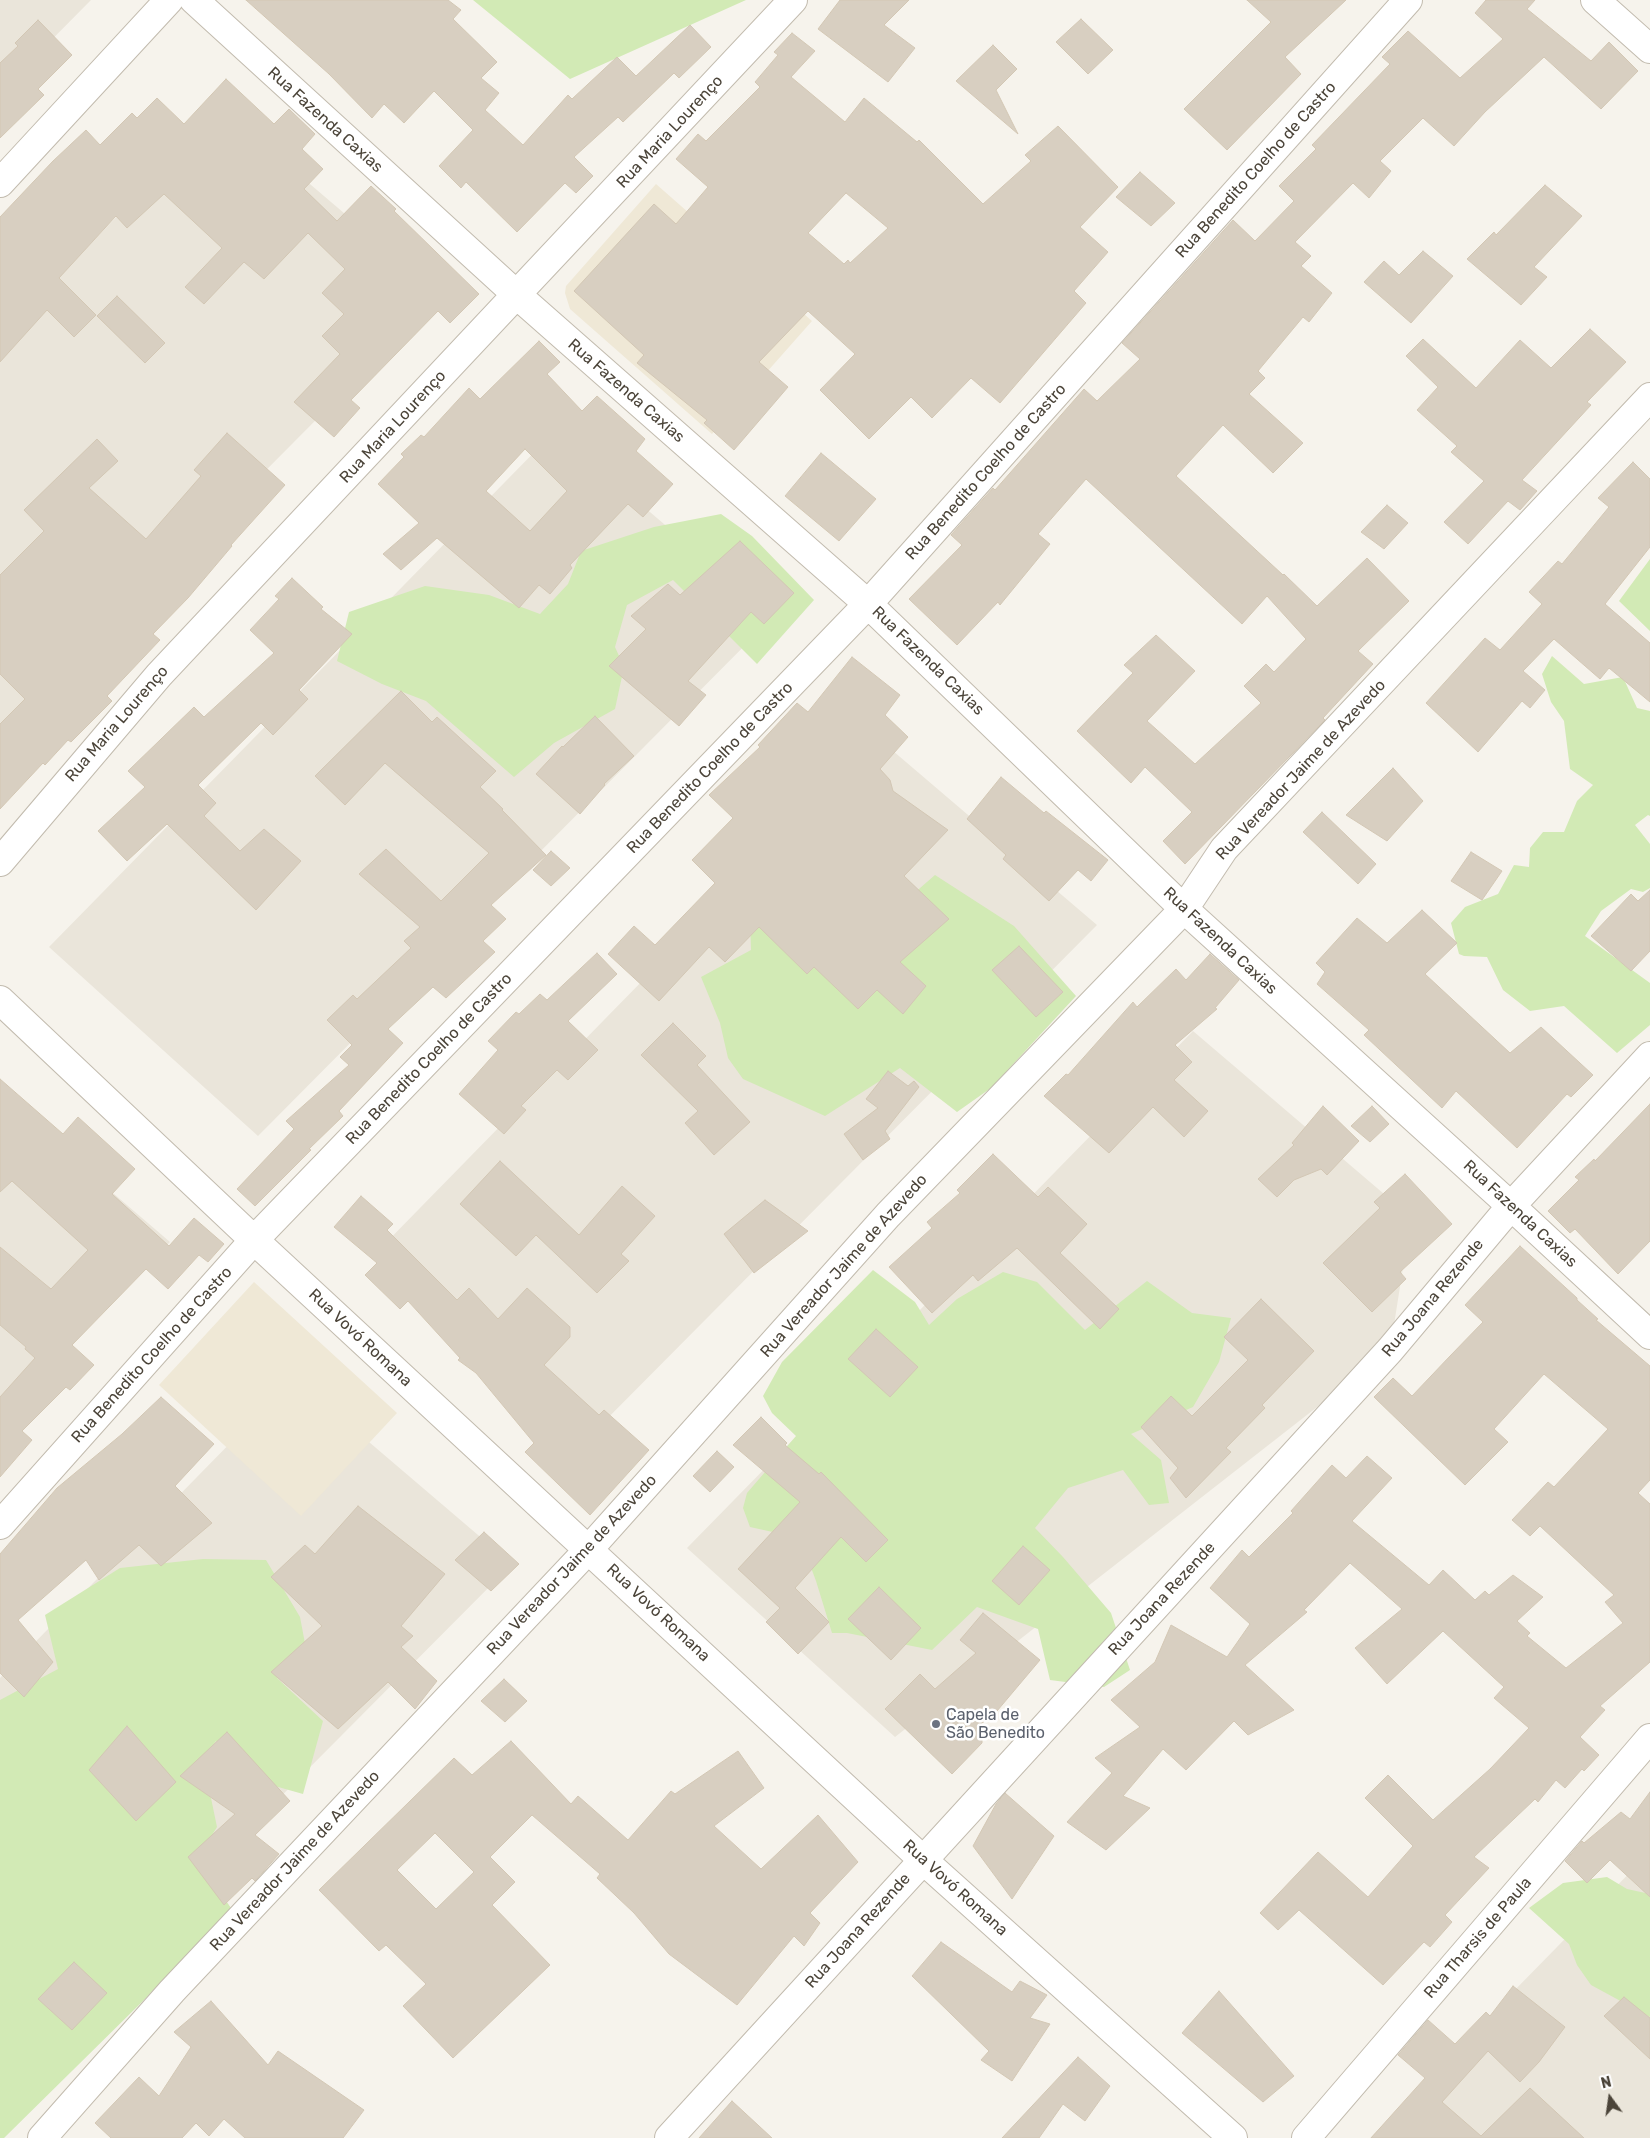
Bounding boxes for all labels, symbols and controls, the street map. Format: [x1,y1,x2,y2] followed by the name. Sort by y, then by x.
[263,63,387,177] street label: Rua Fazenda Caxias
[613,72,727,192] street label: Rua Maria Lourenço
[1172,78,1340,262] street label: Rua Benedito Coelho de Castro
[564,335,688,447] street label: Rua Fazenda Caxias
[336,367,450,487] street label: Rua Maria Lourenço
[902,380,1070,564] street label: Rua Benedito Coelho de Castro
[868,603,988,719] street label: Rua Fazenda Caxias
[61,662,173,786] street label: Rua Maria Lourenço
[1212,676,1390,864] street label: Rua Vereador Jaime de Azevedo
[623,678,797,858] street label: Rua Benedito Coelho de Castro
[1159,883,1281,999] street label: Rua Fazenda Caxias
[342,969,516,1149] street label: Rua Benedito Coelho de Castro
[1459,1156,1581,1272] street label: Rua Fazenda Caxias
[757,1170,931,1362] street label: Rua Vereador Jaime de Azevedo
[1378,1235,1488,1361] street label: Rua Joana Rezende
[68,1263,236,1447] street label: Rua Benedito Coelho de Castro
[304,1285,416,1391] street label: Rua Vovó Romana
[483,1471,661,1659] street label: Rua Vereador Jaime de Azevedo
[1105,1538,1219,1660] street label: Rua Joana Rezende
[602,1560,714,1666] street label: Rua Vovó Romana
[946,1705,1045,1743] place label: Capela de São Benedito
[930,1718,942,1730] marker: Capela de São Benedito
[206,1767,384,1955] street label: Rua Vereador Jaime de Azevedo
[899,1836,1011,1940] street label: Rua Vovó Romana
[801,1870,915,1992] street label: Rua Joana Rezende
[1420,1873,1536,2003] street label: Rua Tharsis de Paula
[1585,2073,1635,2123] north arrow
[1599,2073,1613,2092] text: N

